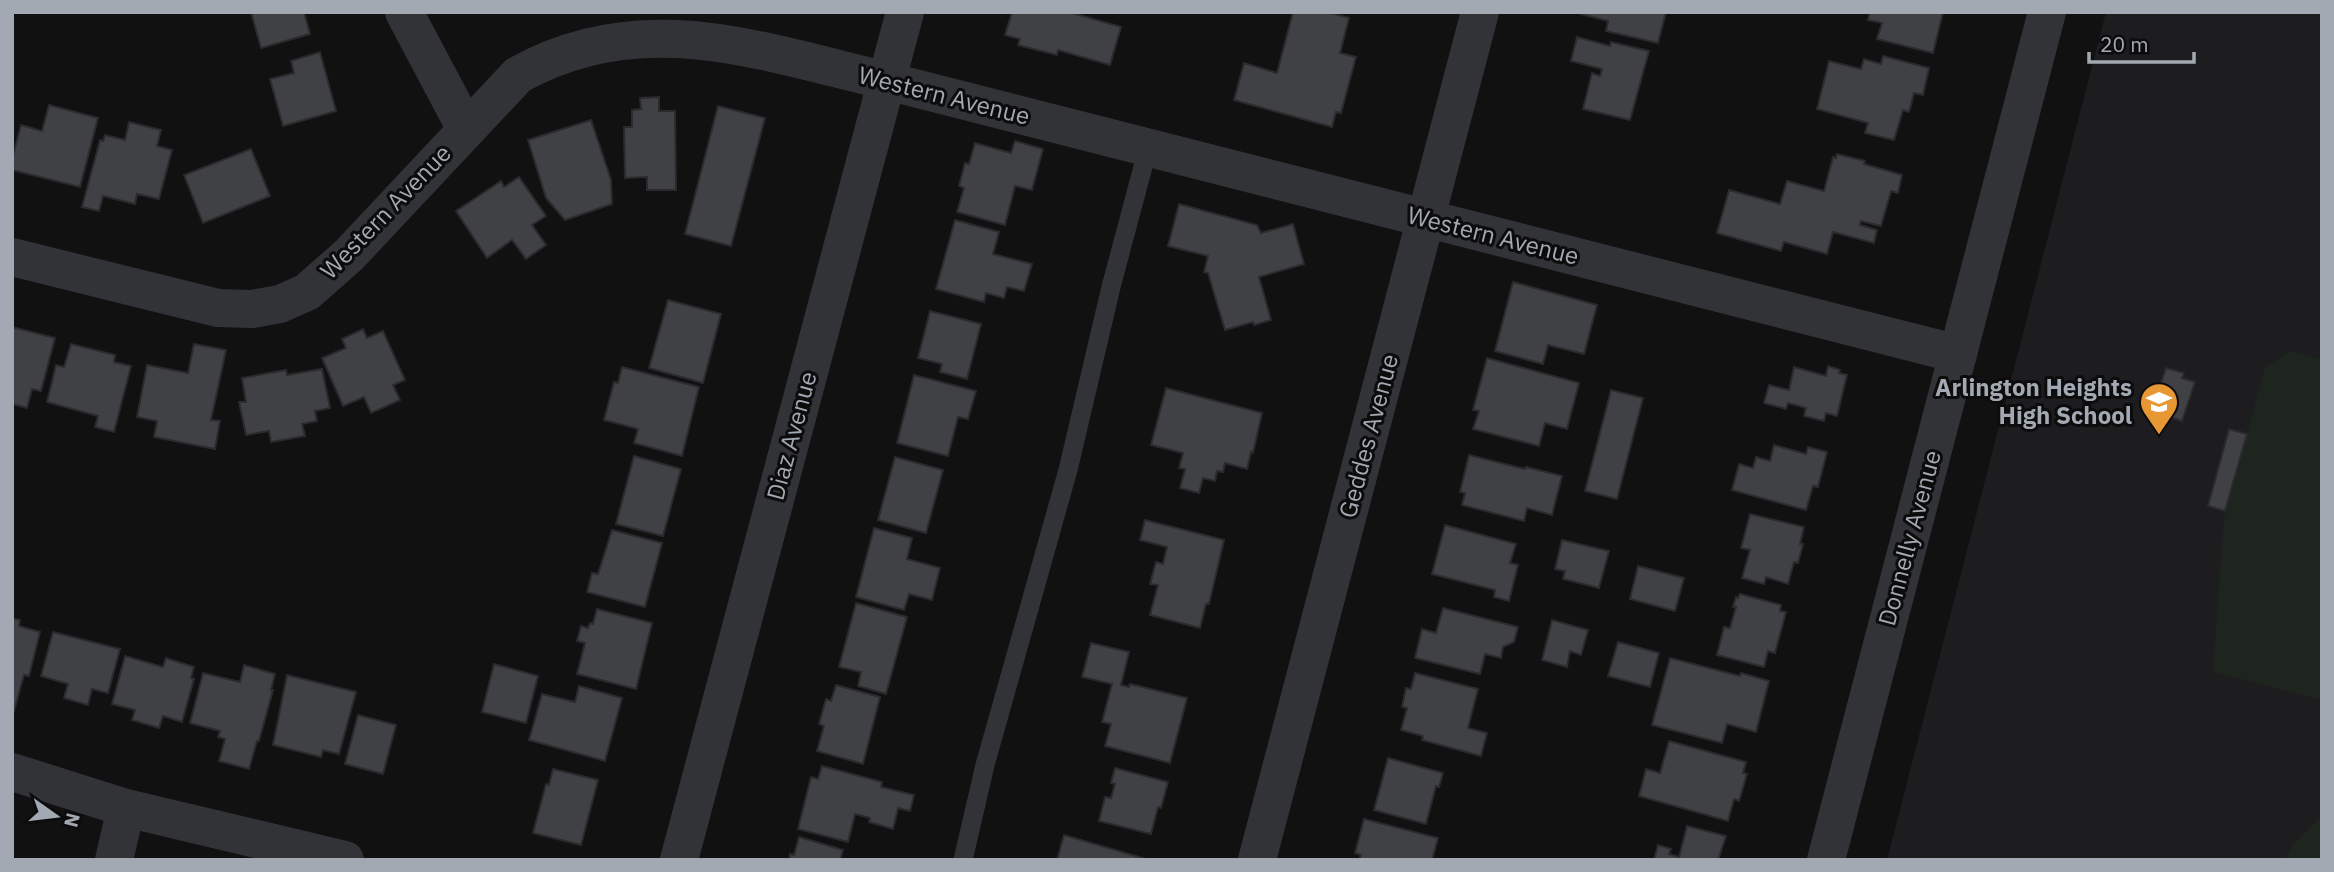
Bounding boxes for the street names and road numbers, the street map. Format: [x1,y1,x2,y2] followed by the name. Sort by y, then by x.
[855,58,1033,132] street label: Western Avenue
[313,137,458,286] street label: Western Avenue
[1404,198,1582,272] street label: Western Avenue
[1331,350,1405,521] street label: Geddes Avenue
[759,368,824,504] street label: Diaz Avenue
[1870,446,1948,629] street label: Donnelly Avenue

